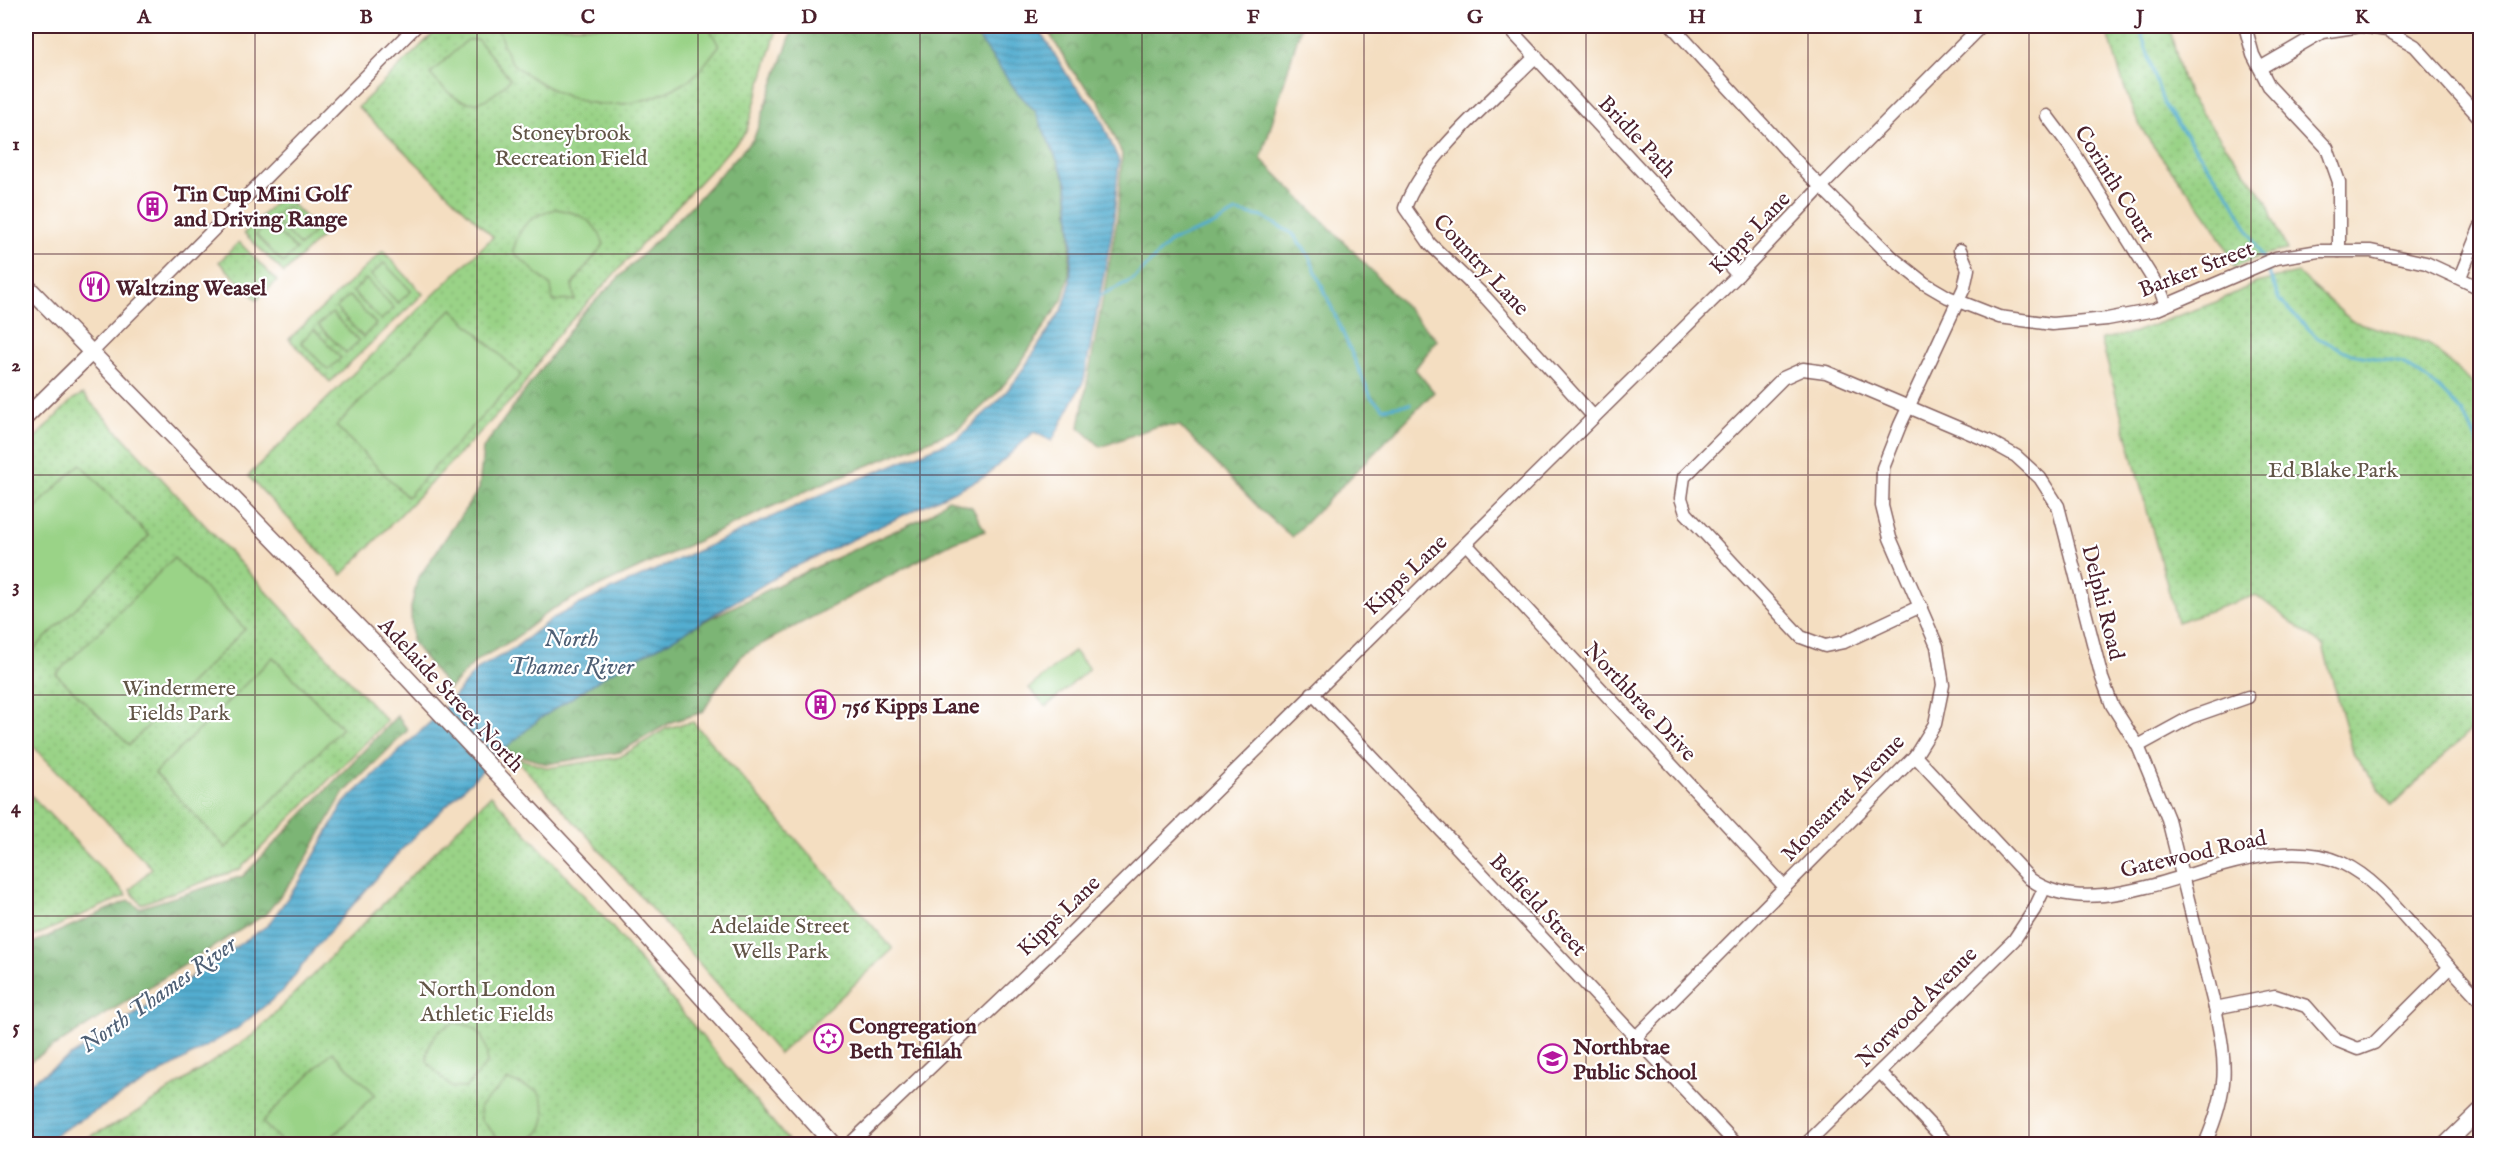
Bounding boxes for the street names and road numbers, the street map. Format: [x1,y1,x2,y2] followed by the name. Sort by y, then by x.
[1591,90,1682,185] street label: Bridle Path
[2068,121,2161,248] street label: Corinth Court
[1704,186,1797,281] street label: Kipps Lane
[1426,209,1535,322] street label: Country Lane
[2135,235,2259,305] street label: Barker Street
[1359,529,1454,622] street label: Kipps Lane
[2074,542,2130,663] street label: Delphi Road
[371,611,530,779] street label: Adelaide Street North
[1577,637,1702,768] street label: Northbrae Drive
[1776,729,1911,868] street label: Monsarrat Avenue
[2118,824,2269,885] street label: Gatewood Road
[1483,848,1593,963] street label: Belfield Street
[1012,870,1107,963] street label: Kipps Lane
[1851,941,1984,1074] street label: Norwood Avenue

